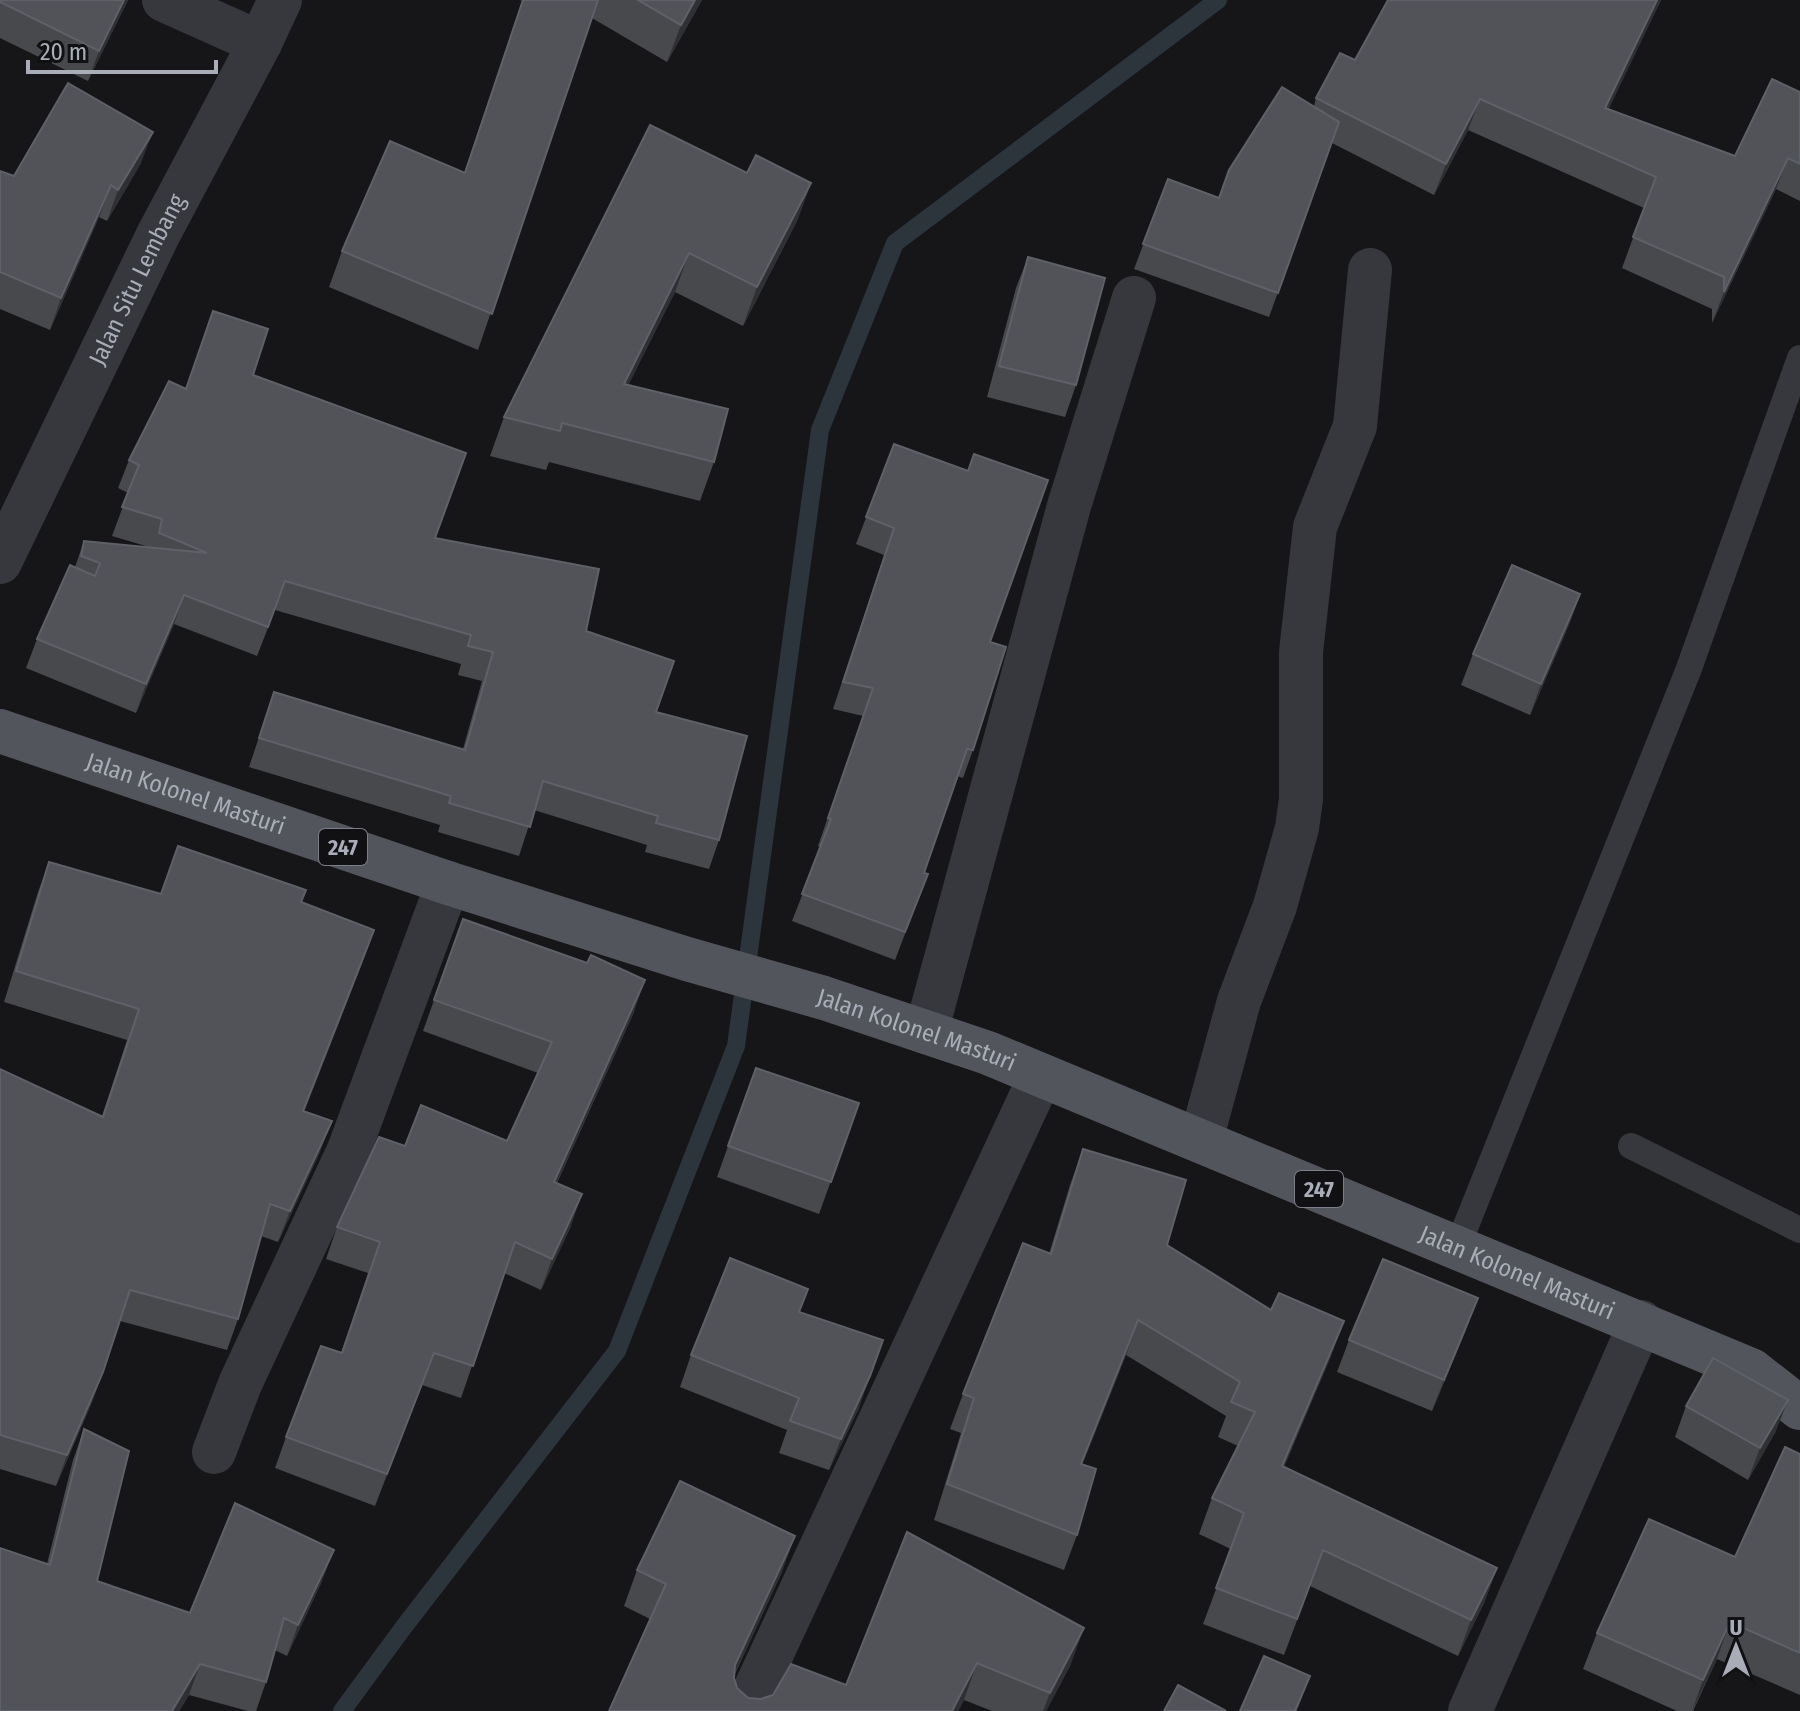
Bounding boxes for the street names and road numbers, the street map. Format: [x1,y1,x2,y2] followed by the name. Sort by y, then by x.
[83,189,192,370] street label: Jalan Situ Lembang
[82,747,289,841] street label: Jalan Kolonel Masturi
[319,829,367,865] road number: 247
[814,983,1020,1077] street label: Jalan Kolonel Masturi
[1295,1171,1343,1207] road number: 247
[1415,1220,1619,1326] street label: Jalan Kolonel Masturi

